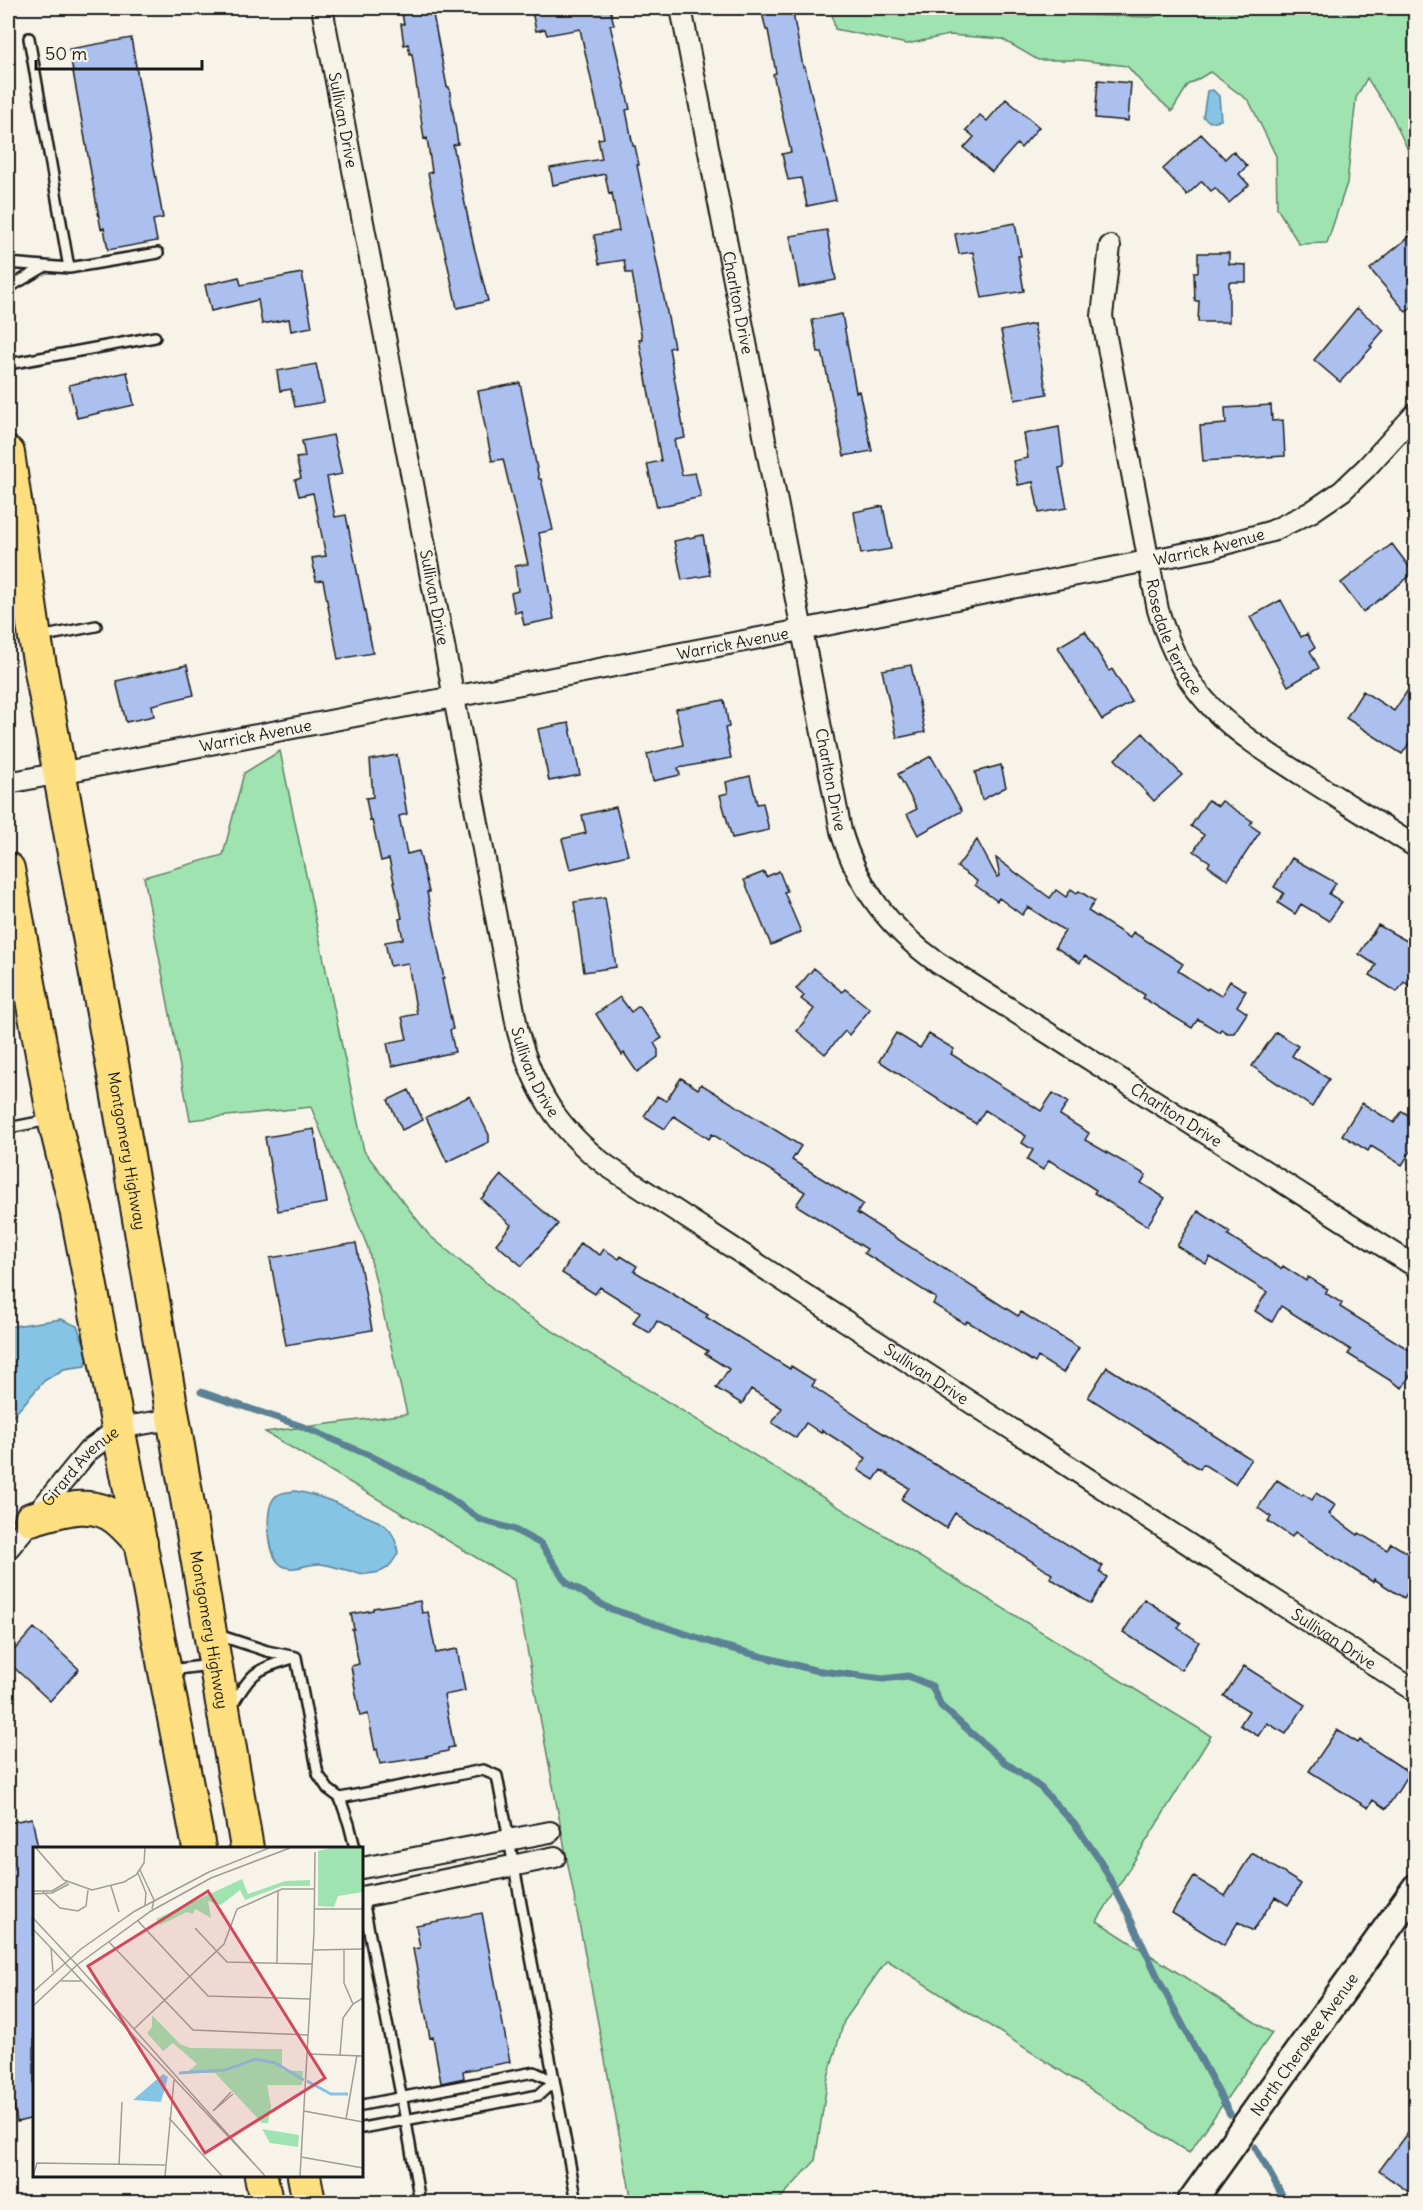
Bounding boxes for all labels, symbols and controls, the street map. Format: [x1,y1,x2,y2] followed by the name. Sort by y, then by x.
[36,33,202,71] scale bar
[45,42,87,65] text: 50 m
[325,71,362,169] street label: Sullivan Drive
[718,249,758,356] street label: Charlton Drive
[1152,524,1267,569] street label: Warrick Avenue
[416,548,454,647] street label: Sullivan Drive
[1142,577,1206,698] street label: Rosedale Terrace
[675,623,790,664] street label: Warrick Avenue
[198,715,313,756] street label: Warrick Avenue
[811,726,851,833] street label: Charlton Drive
[507,1025,564,1121] street label: Sullivan Drive
[104,1070,151,1231] street label: Montgomery Highway
[1127,1078,1226,1151] street label: Charlton Drive
[880,1339,973,1409] street label: Sullivan Drive
[37,1422,122,1510] street label: Girard Avenue
[186,1549,233,1710] street label: Montgomery Highway
[1288,1604,1380,1673] street label: Sullivan Drive
[33,1847,363,2177] inset map
[1246,1969,1362,2120] street label: North Cherokee Avenue

